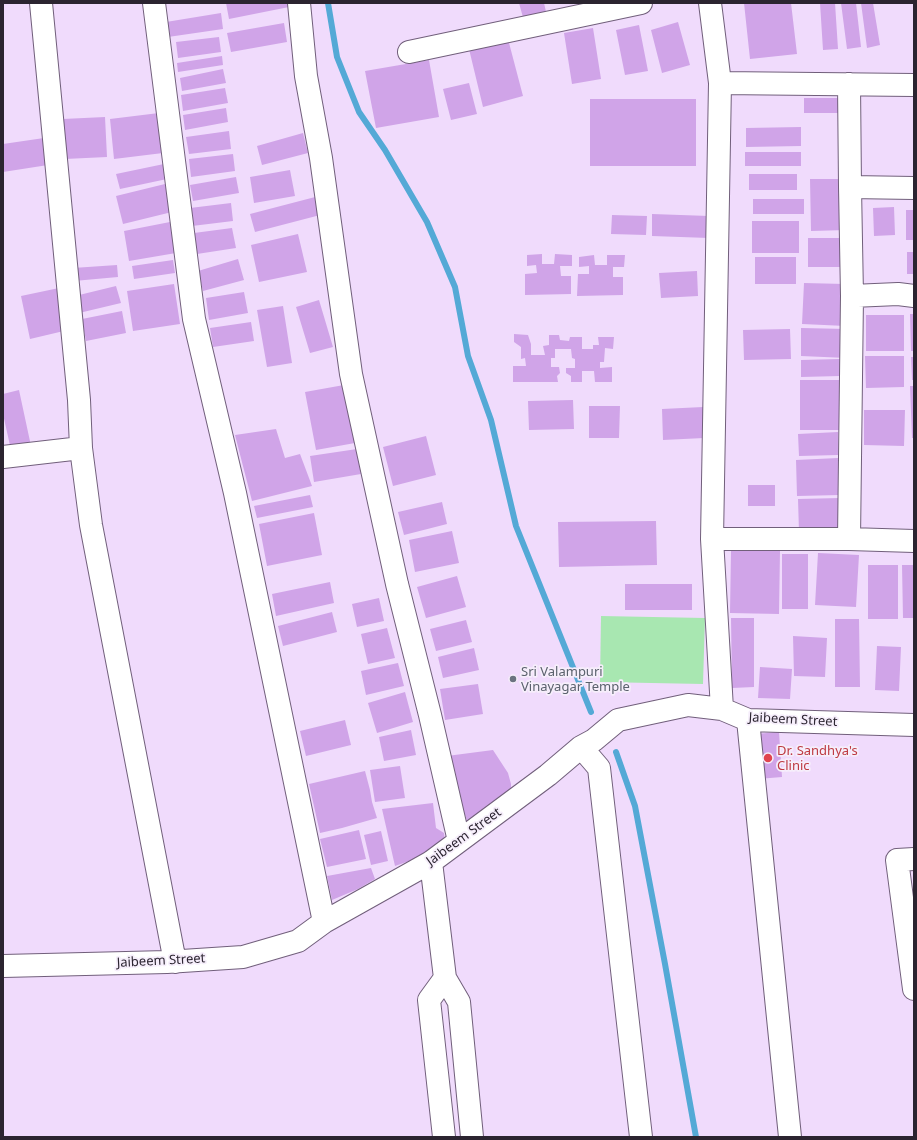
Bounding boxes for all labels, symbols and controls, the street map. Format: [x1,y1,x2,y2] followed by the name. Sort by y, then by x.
[521,664,630,695] place label: Sri Valampuri Vinayagar Temple
[508,674,518,684] marker: Sri Valampuri Vinayagar Temple
[748,710,838,730] street label: Jaibeem Street
[777,743,858,774] place label: Dr. Sandhya's Clinic
[762,752,774,764] marker: Dr. Sandhya's Clinic
[424,805,504,869] street label: Jaibeem Street
[116,951,206,971] street label: Jaibeem Street

